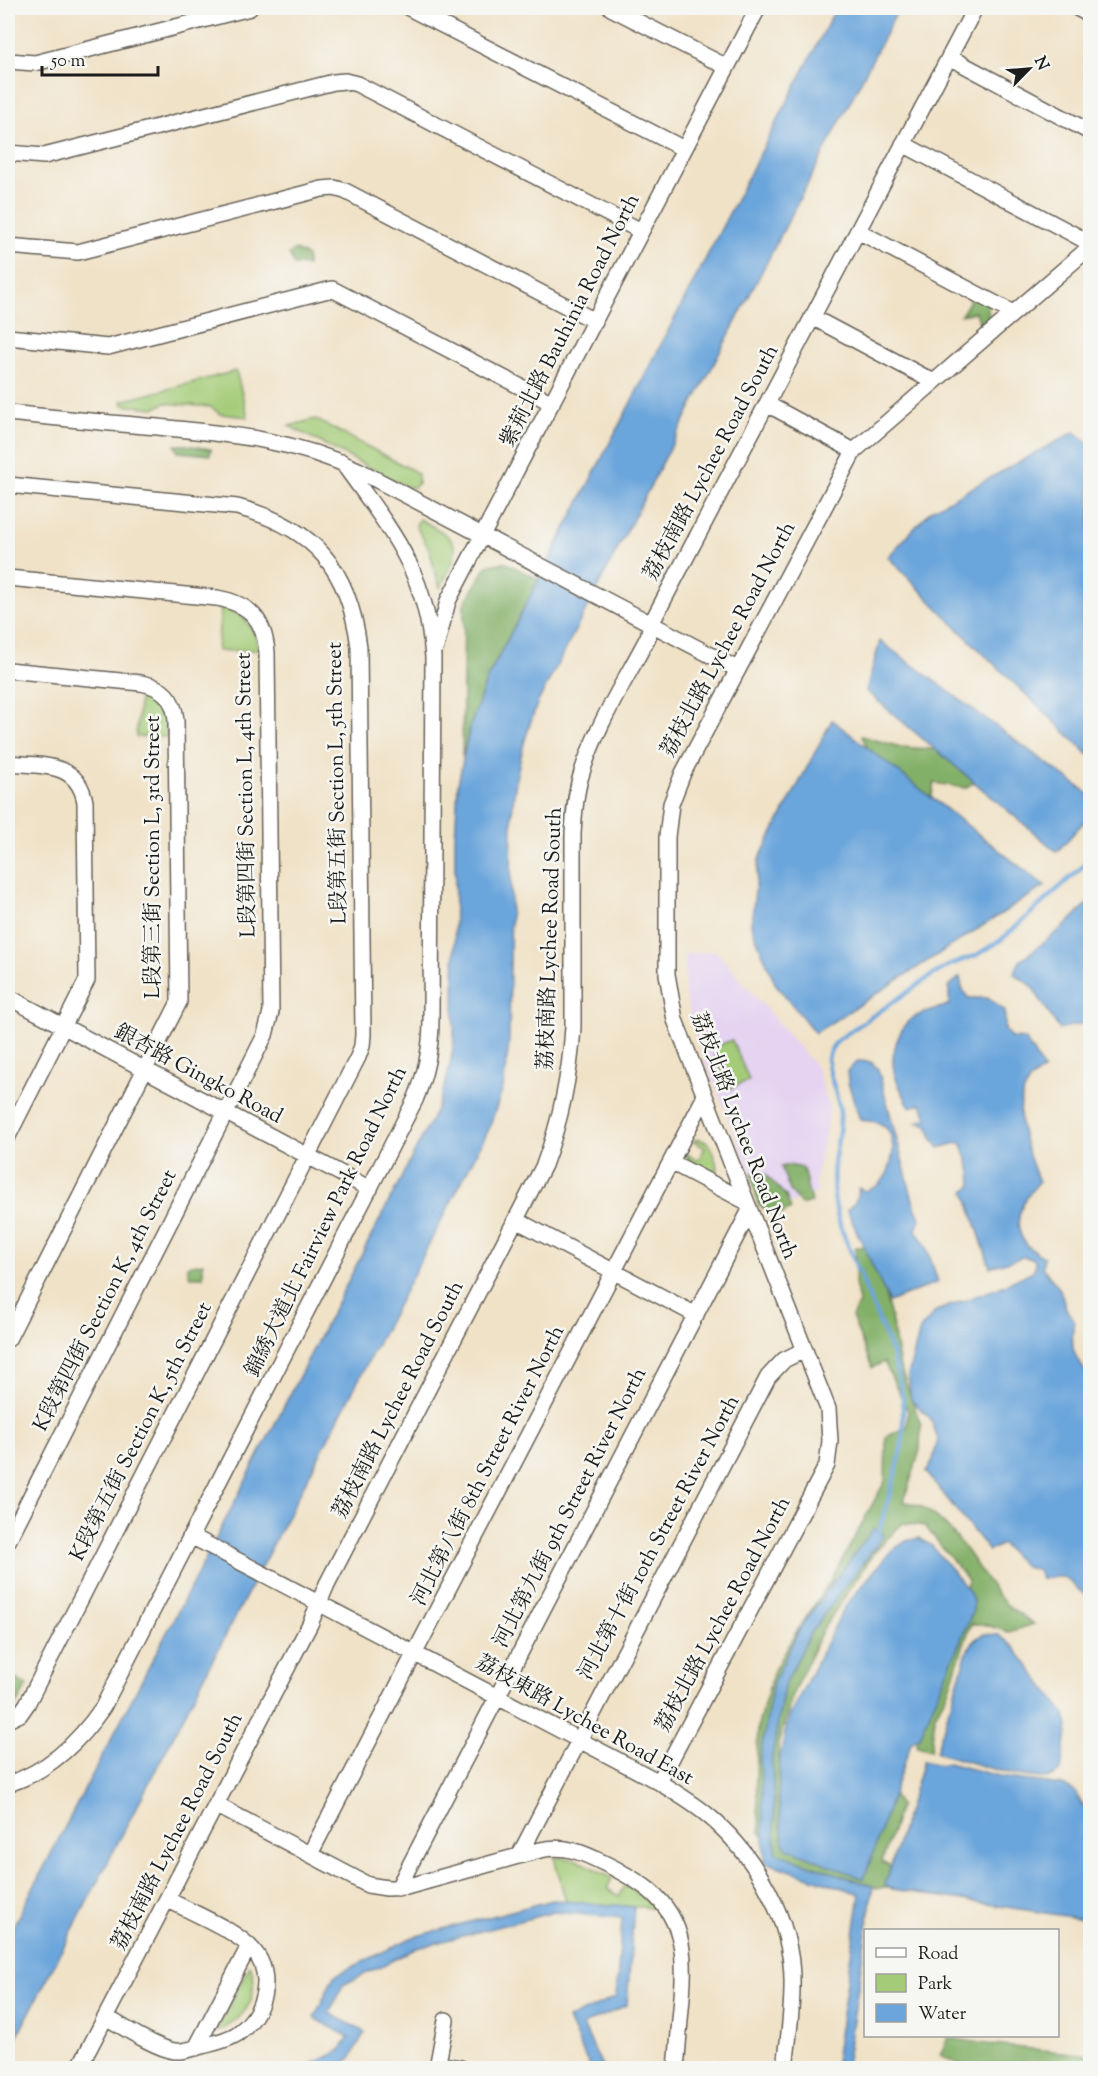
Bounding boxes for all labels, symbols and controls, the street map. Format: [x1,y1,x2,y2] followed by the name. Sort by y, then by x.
[42,39,158,77] scale bar
[999,39,1059,99] north arrow
[50,49,86,75] text: 50 m
[1027,53,1054,75] text: N
[494,189,648,453] street label: 紫荊北路 Bauhinia Road North
[637,340,787,586] street label: 荔枝南路 Lychee Road South
[654,517,804,763] street label: 荔枝北路 Lychee Road North
[321,642,355,924] street label: L段第五街 Section L, 5th Street
[230,652,264,938] street label: L段第四街 Section L, 4th Street
[139,715,169,999] street label: L段第三街 Section L, 3rd Street
[531,807,571,1071] street label: 荔枝南路 Lychee Road South
[682,1008,804,1264] street label: 荔枝北路 Lychee Road North
[108,1018,288,1132] street label: 銀杏路 Gingko Road
[238,1062,416,1382] street label: 錦綉大道北 Fairview Park Road North
[27,1165,185,1437] street label: K段第四街 Section K, 4th Street
[326,1276,472,1524] street label: 荔枝南路 Lychee Road South
[63,1297,221,1567] street label: K段第五街 Section K, 5th Street
[405,1320,573,1612] street label: 河北第八街 8th Street River North
[487,1363,655,1653] street label: 河北第九街 9th Street River North
[572,1390,748,1686] street label: 河北第十街 10th Street River North
[649,1492,799,1738] street label: 荔枝北路 Lychee Road North
[469,1648,699,1794] street label: 荔枝東路 Lychee Road East
[105,1708,251,1956] street label: 荔枝南路 Lychee Road South
[864,1929,1059,2037] legend
[918,1942,958,1968] text: Road
[918,1972,953,1998] text: Park
[918,2002,967,2028] text: Water

